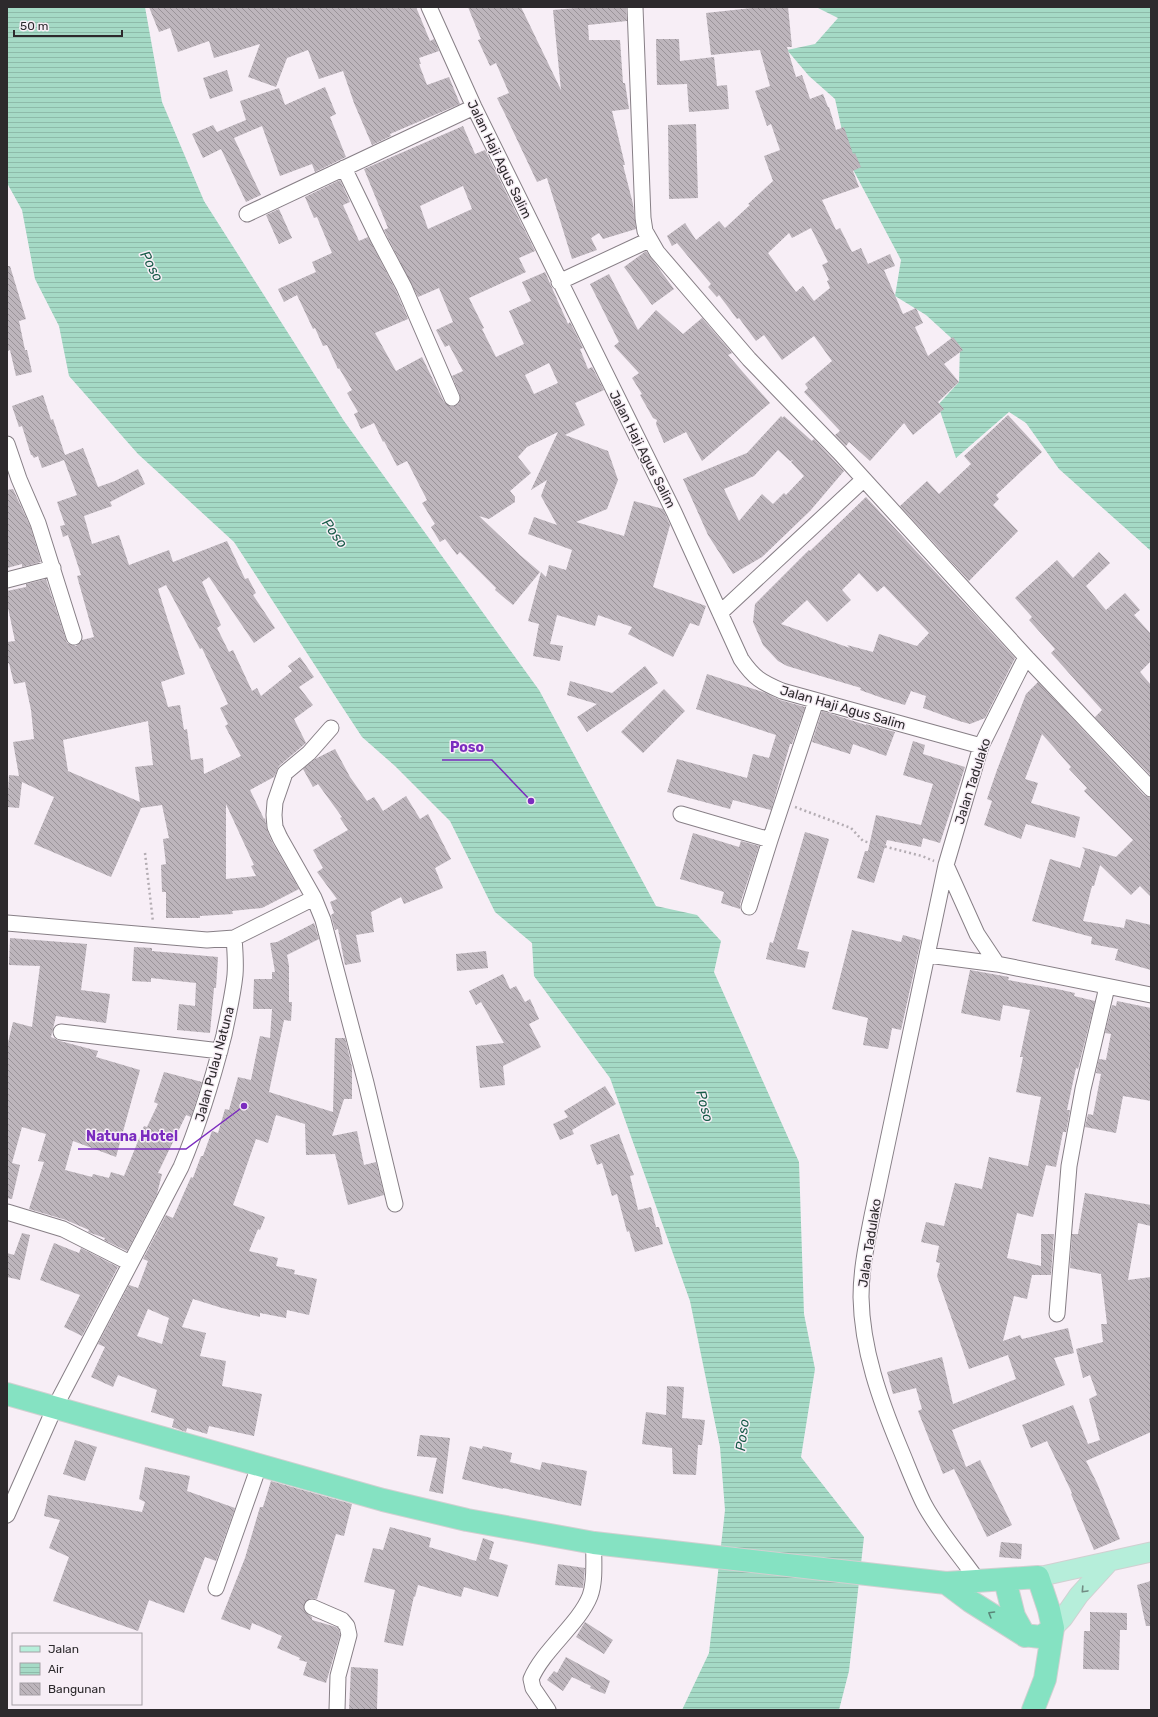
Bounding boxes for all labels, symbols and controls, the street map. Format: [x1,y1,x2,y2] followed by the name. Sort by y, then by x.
[14,12,122,38] scale bar
[20,19,48,33] text: 50 m
[463,98,535,221] street label: Jalan Haji Agus Salim
[136,248,167,284] water label: Poso
[606,388,679,511] street label: Jalan Haji Agus Salim
[318,515,351,551] water label: Poso
[778,682,907,734] street label: Jalan Haji Agus Salim
[442,734,492,760] callout: Poso
[951,736,993,826] street label: Jalan Tadulako
[450,739,484,756] text: Poso
[192,1005,237,1123] street label: Jalan Pulau Natuna
[692,1088,717,1124] water label: Poso
[78,1123,186,1149] callout: Natuna Hotel
[86,1128,178,1145] text: Natuna Hotel
[855,1198,884,1289] street label: Jalan Tadulako
[732,1418,753,1452] water label: Poso
[1081,1585,1089,1593] one-way arrow
[988,1611,995,1618] one-way arrow
[12,1633,142,1705] legend
[48,1642,79,1656] text: Jalan
[48,1662,64,1676] text: Air
[48,1682,105,1696] text: Bangunan

